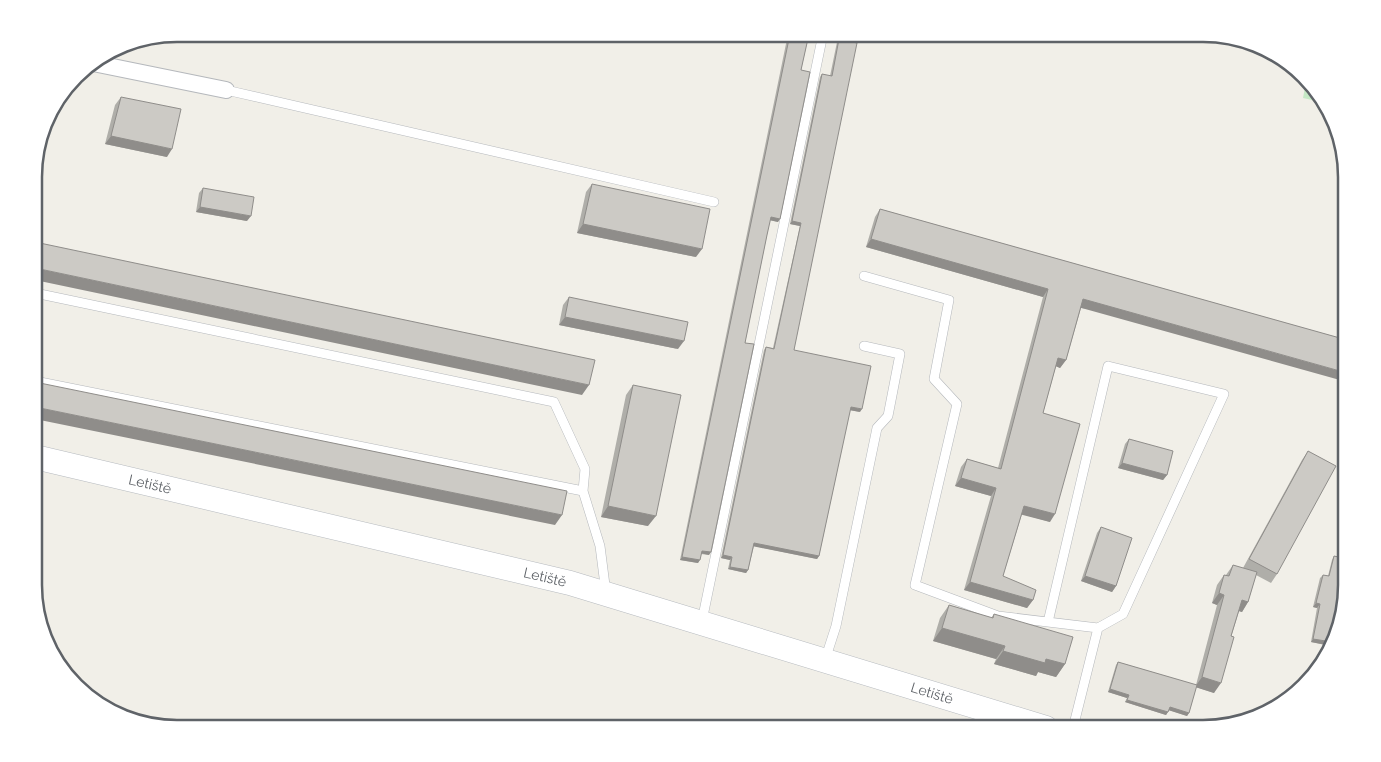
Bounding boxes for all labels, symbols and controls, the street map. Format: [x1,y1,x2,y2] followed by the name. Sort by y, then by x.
[127,471,173,497] street label: Letiště
[522,564,568,590] street label: Letiště
[909,679,955,707] street label: Letiště

